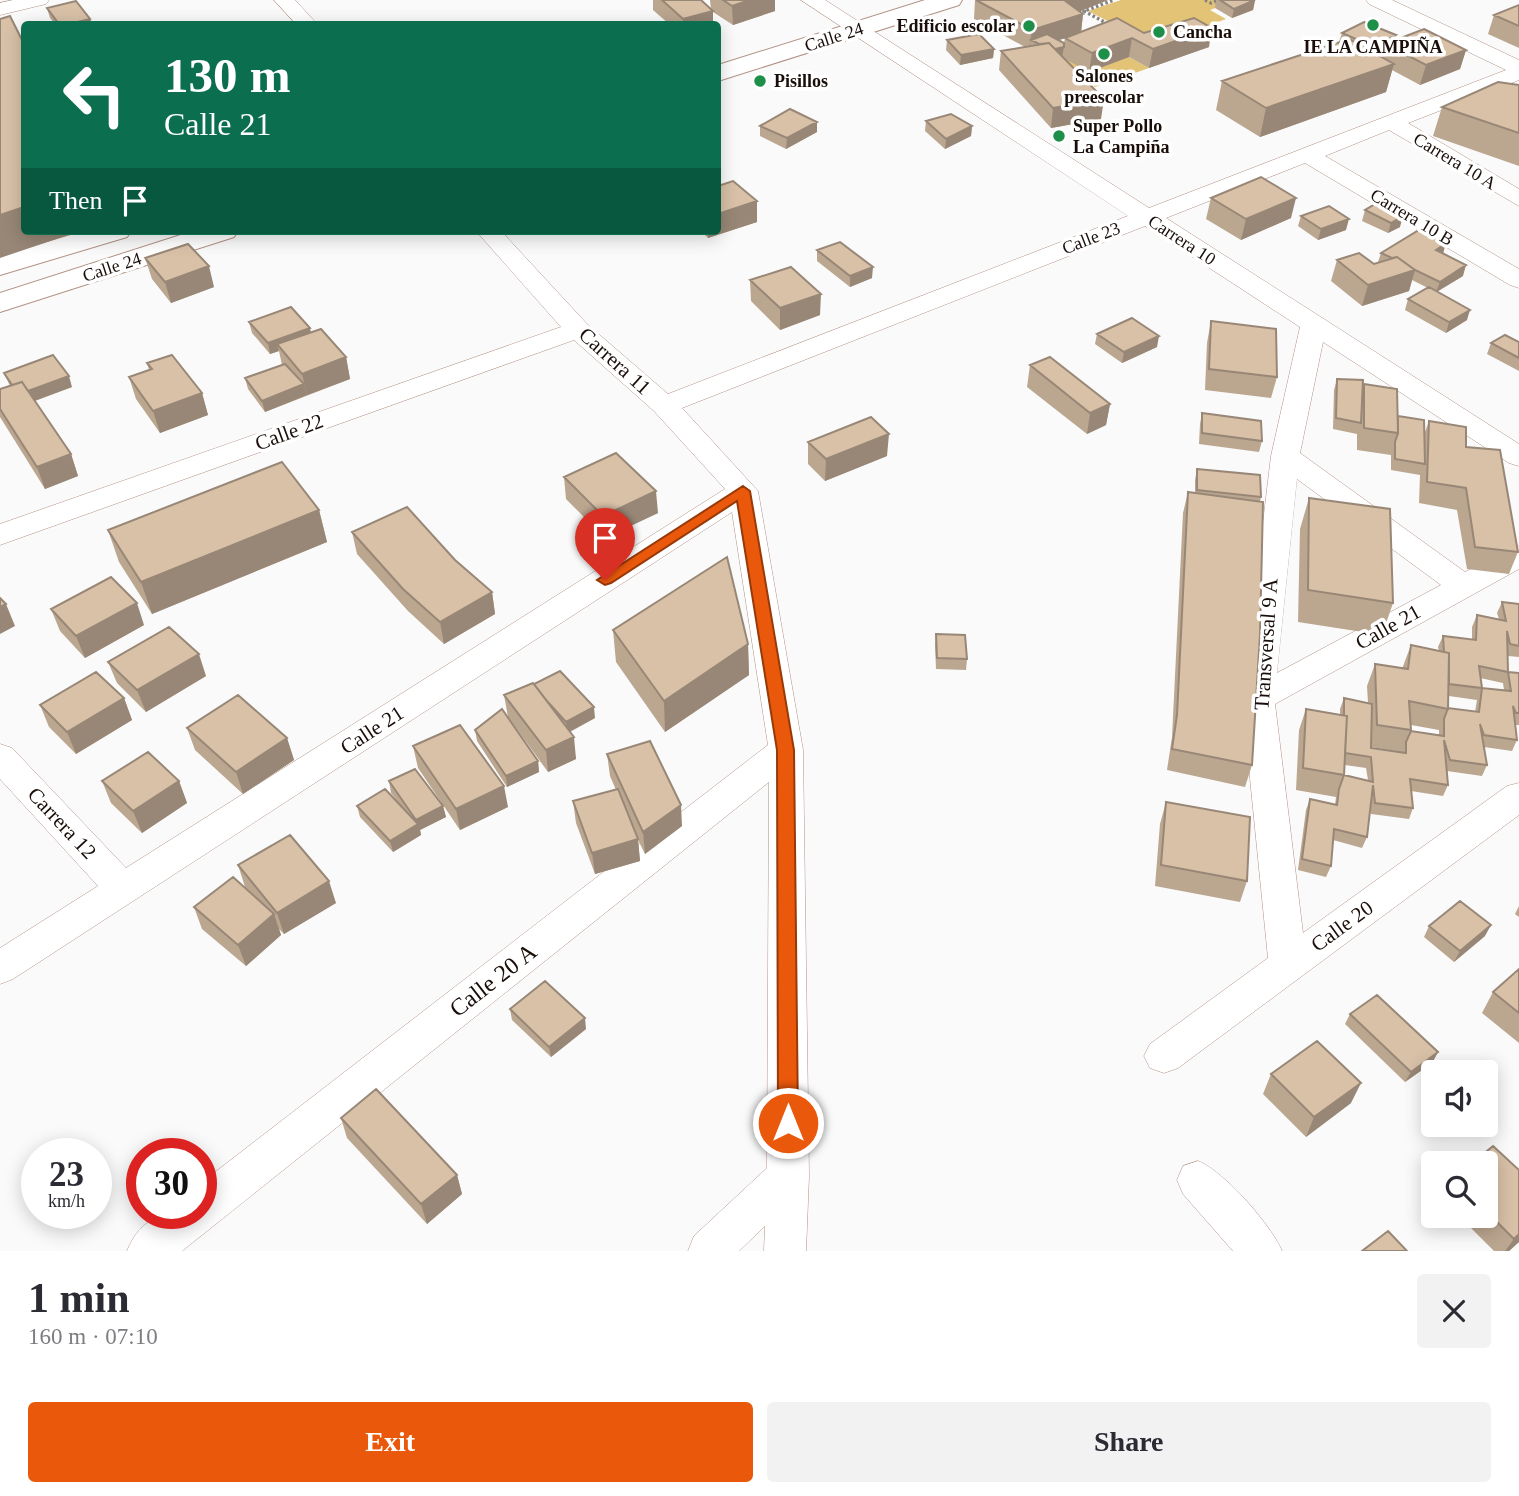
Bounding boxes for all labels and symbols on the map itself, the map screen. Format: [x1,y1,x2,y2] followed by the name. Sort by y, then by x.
[897,16,1015,36] place label: Edificio escolar
[1365,17,1381,33] marker: IE LA CAMPIÑA
[802,18,866,56] street label: Calle 24
[1021,18,1037,34] marker: Edificio escolar
[1173,22,1232,42] place label: Cancha
[1151,24,1167,40] marker: Cancha
[1303,36,1443,57] place label: IE LA CAMPIÑA
[1096,46,1112,62] marker: Salones preescolar
[1064,66,1144,107] place label: Salones preescolar
[774,71,828,91] place label: Pisillos
[752,73,768,89] marker: Pisillos
[1073,116,1170,157] place label: Super Pollo La Campiña
[1051,128,1067,144] marker: Super Pollo La Campiña
[1410,128,1500,194] street label: Carrera 10 A
[1367,184,1457,250] street label: Carrera 10 B
[1144,211,1220,269] street label: Carrera 10
[1059,218,1123,258] street label: Calle 23
[80,248,144,286] street label: Calle 24
[574,322,656,400] street label: Carrera 11
[252,409,326,455] street label: Calle 22
[575,508,635,580] pin
[1249,576,1283,711] street label: Transversal 9 A
[1351,599,1425,655] street label: Calle 21
[336,701,408,759] street label: Calle 21
[23,782,101,864] street label: Carrera 12
[1306,896,1378,956] street label: Calle 20
[445,938,542,1022] street label: Calle 20 A
[751,1086,825,1160] position arrow
[126,1138,217,1229] speed limit sign: 30

